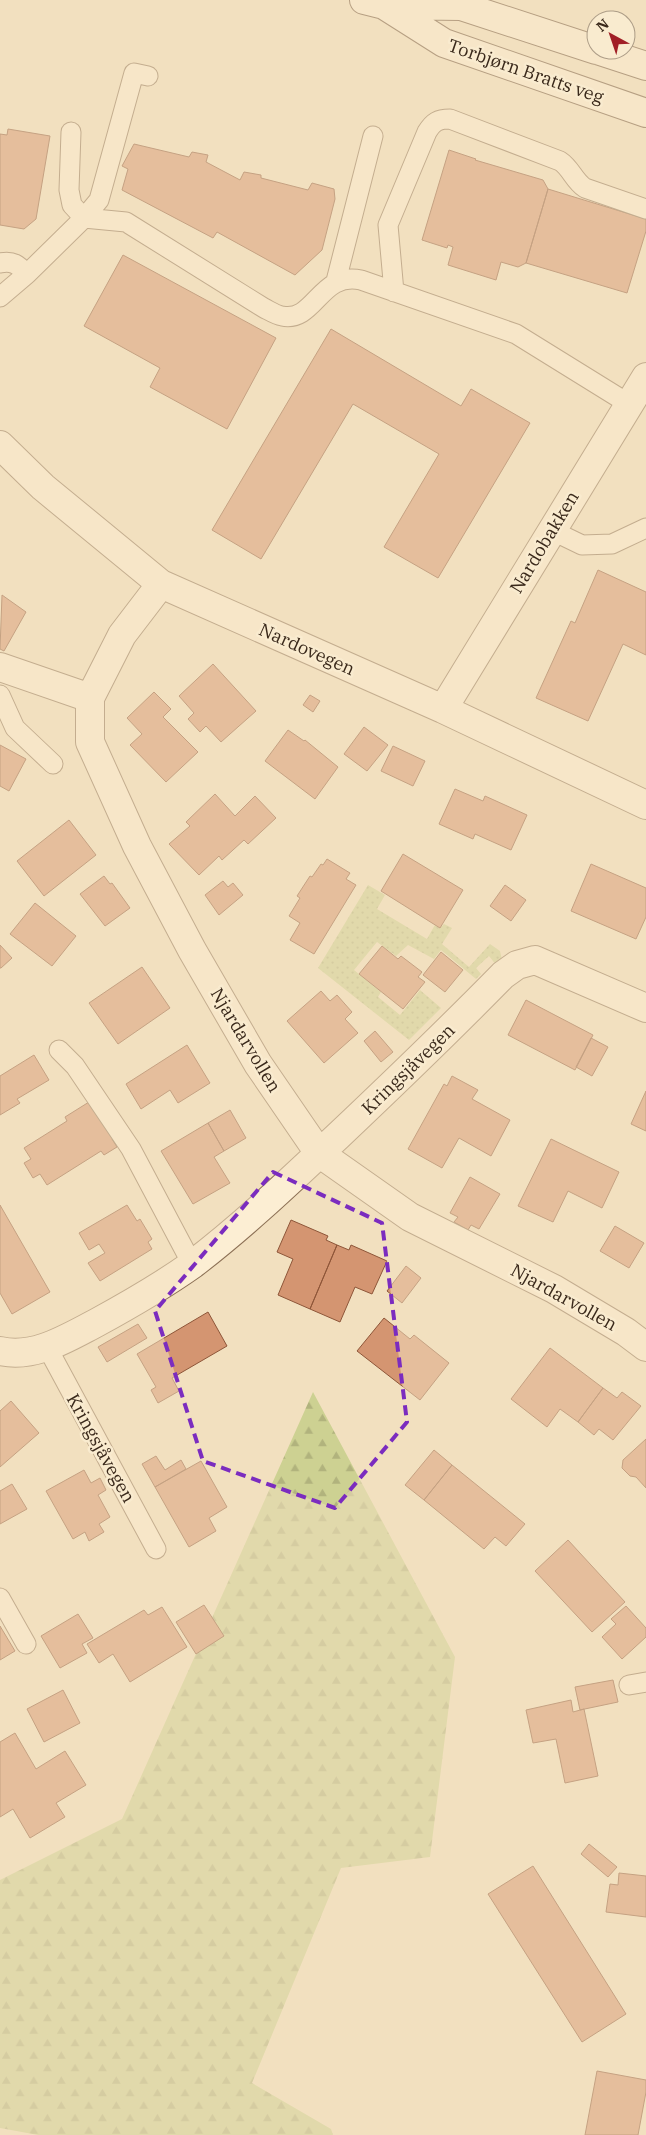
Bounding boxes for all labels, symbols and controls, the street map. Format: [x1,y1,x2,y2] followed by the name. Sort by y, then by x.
[586,10,636,60] north arrow
[593,15,613,35] text: N
[445,34,607,108] street label: Torbjørn Bratts veg
[504,487,584,597] street label: Nardobakken
[255,618,359,680] street label: Nardovegen
[206,983,286,1097] street label: Njardarvollen
[356,1019,460,1119] street label: Kringsjåvegen
[507,1258,621,1336] street label: Njardarvollen
[62,1389,140,1507] street label: Kringsjåvegen

